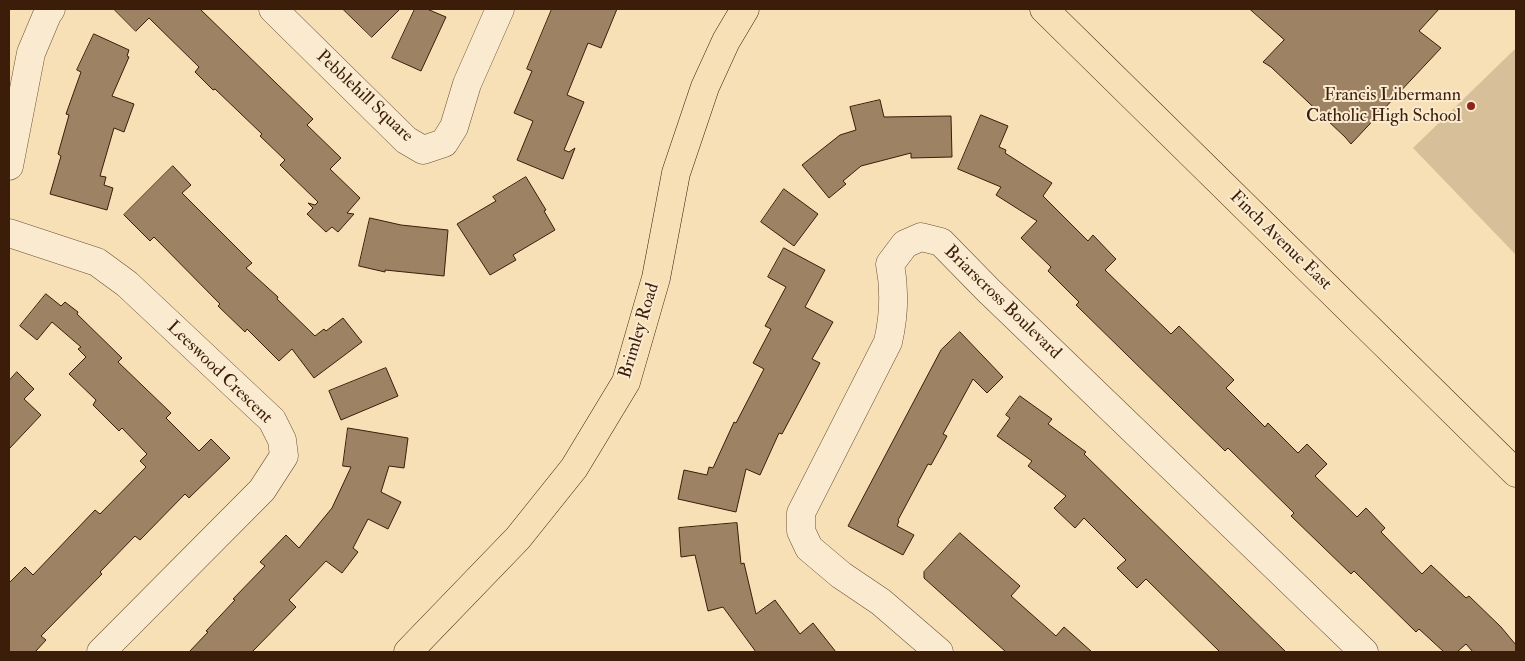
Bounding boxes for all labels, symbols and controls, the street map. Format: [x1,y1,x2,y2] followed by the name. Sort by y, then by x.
[311,47,417,147] street label: Pebblehill Square
[1306,85,1461,128] place label: Francis Libermann Catholic High School
[1465,100,1477,112] marker: Francis Libermann Catholic High School
[1224,187,1336,295] street label: Finch Avenue East
[939,242,1065,364] street label: Briarscross Boulevard
[615,281,665,381] street label: Brimley Road
[162,317,276,429] street label: Leeswood Crescent

